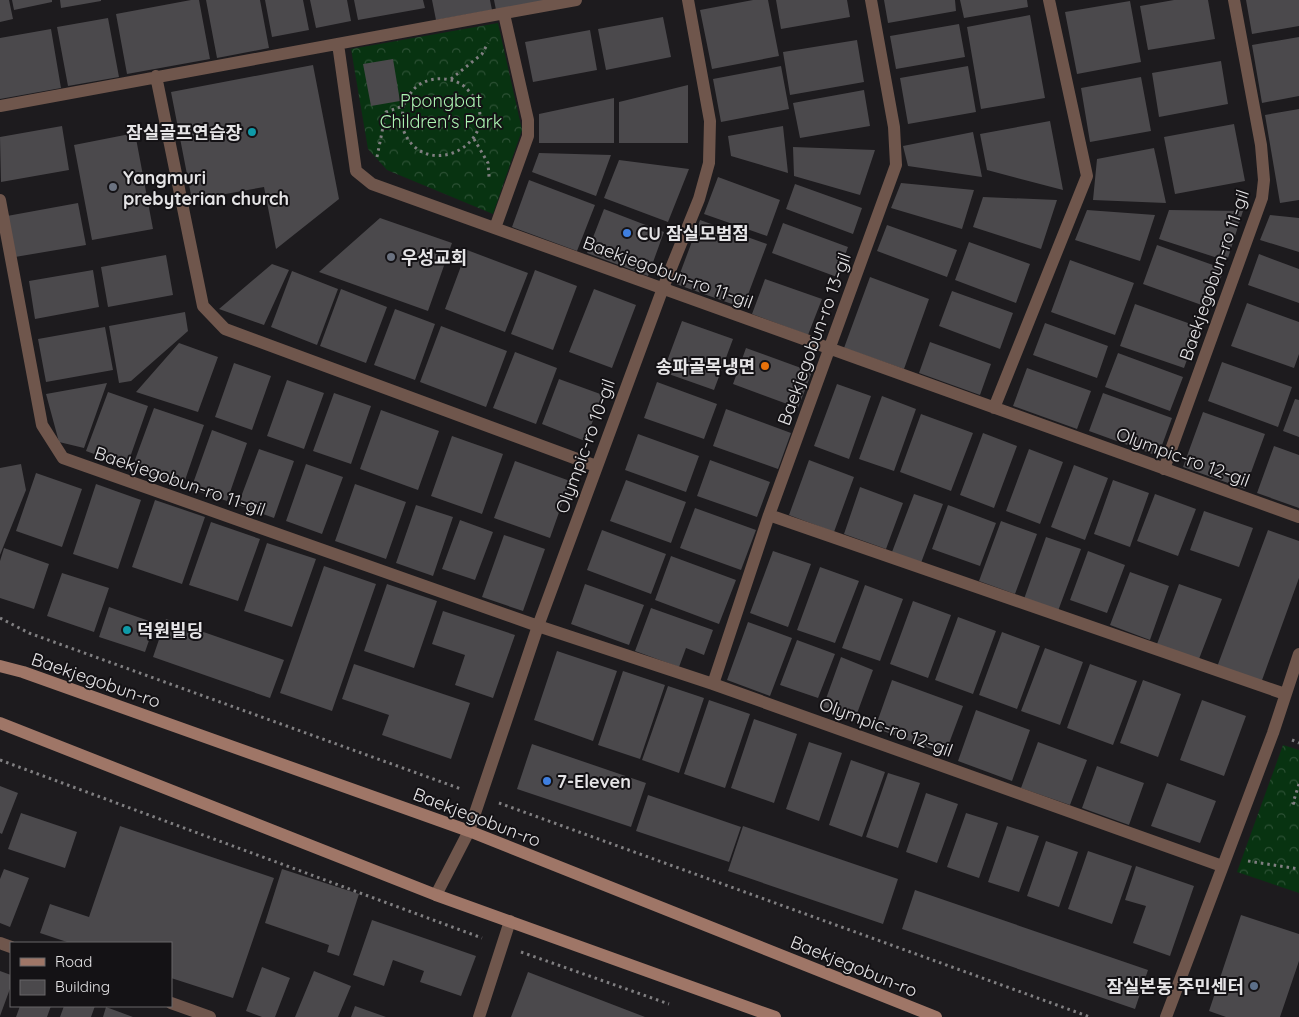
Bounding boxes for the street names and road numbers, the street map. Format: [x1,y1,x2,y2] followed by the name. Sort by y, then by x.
[1174,186,1254,364] street label: Baekjegobun-ro 11-gil
[580,230,756,314] street label: Baekjegobun-ro 11-gil
[772,249,856,429] street label: Baekjegobun-ro 13-gil
[550,376,620,516] street label: Olympic-ro 10-gil
[1113,422,1253,492] street label: Olympic-ro 12-gil
[91,441,269,521] street label: Baekjegobun-ro 11-gil
[28,647,164,713] street label: Baekjegobun-ro
[816,692,956,762] street label: Olympic-ro 12-gil
[410,782,544,852] street label: Baekjegobun-ro
[787,930,921,1002] street label: Baekjegobun-ro

